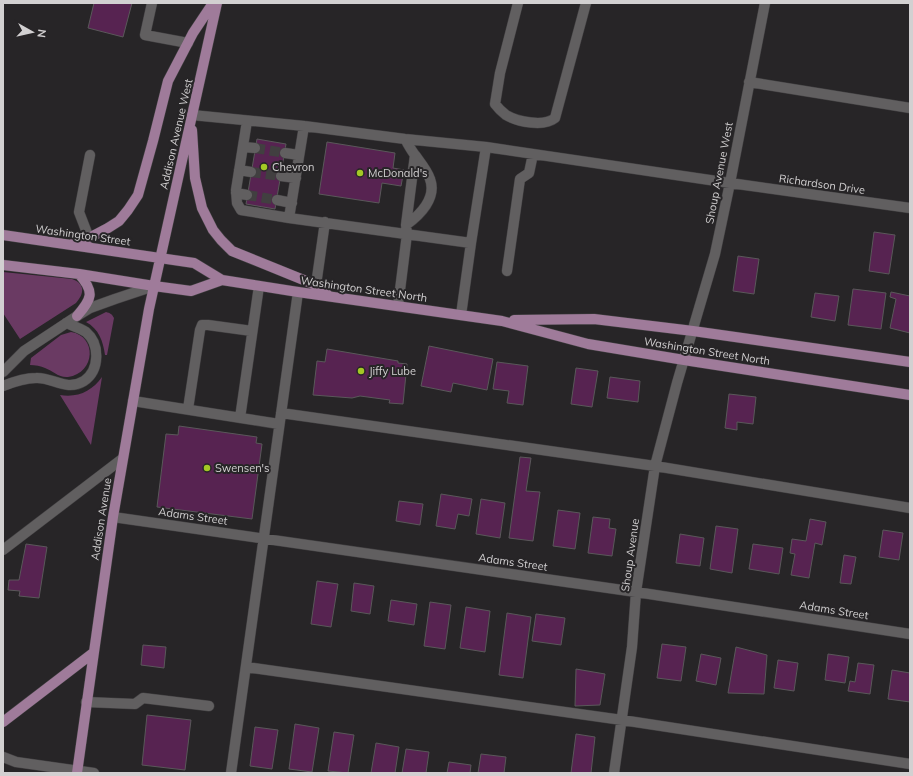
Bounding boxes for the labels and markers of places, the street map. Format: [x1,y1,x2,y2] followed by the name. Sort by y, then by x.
[272,160,314,174] place label: Chevron
[259,162,269,172] marker: Chevron
[368,166,428,180] place label: McDonald's
[355,168,365,178] marker: McDonald's
[369,364,416,378] place label: Jiffy Lube
[356,366,366,376] marker: Jiffy Lube
[215,461,269,475] place label: Swensen's
[202,463,212,473] marker: Swensen's

